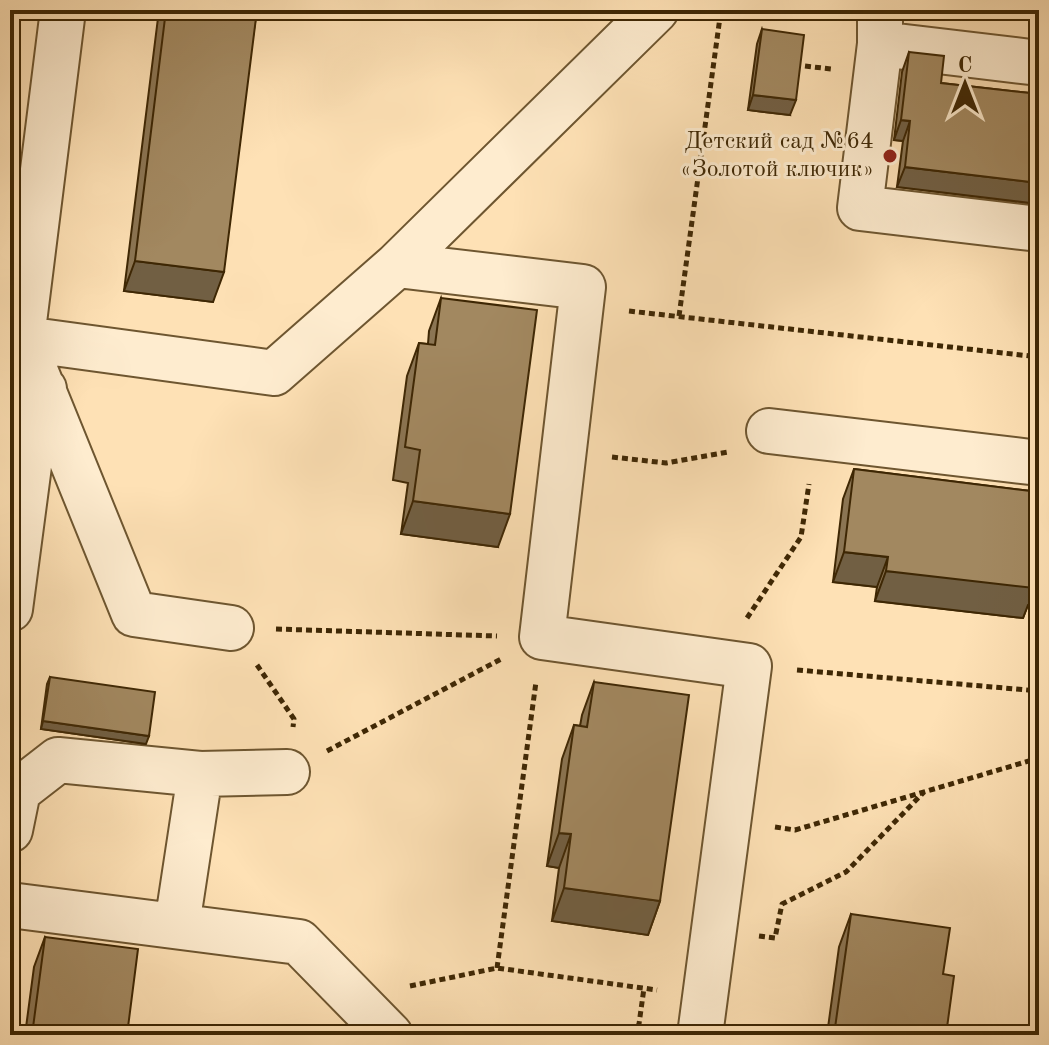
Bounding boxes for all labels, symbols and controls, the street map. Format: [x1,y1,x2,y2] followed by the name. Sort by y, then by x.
[925,44,1005,124] north arrow
[958,55,972,77] text: С
[680,130,874,182] place label: Детский сад №64 «Золотой ключик»
[881,147,899,165] marker: Детский сад №64 «Золотой ключик»

